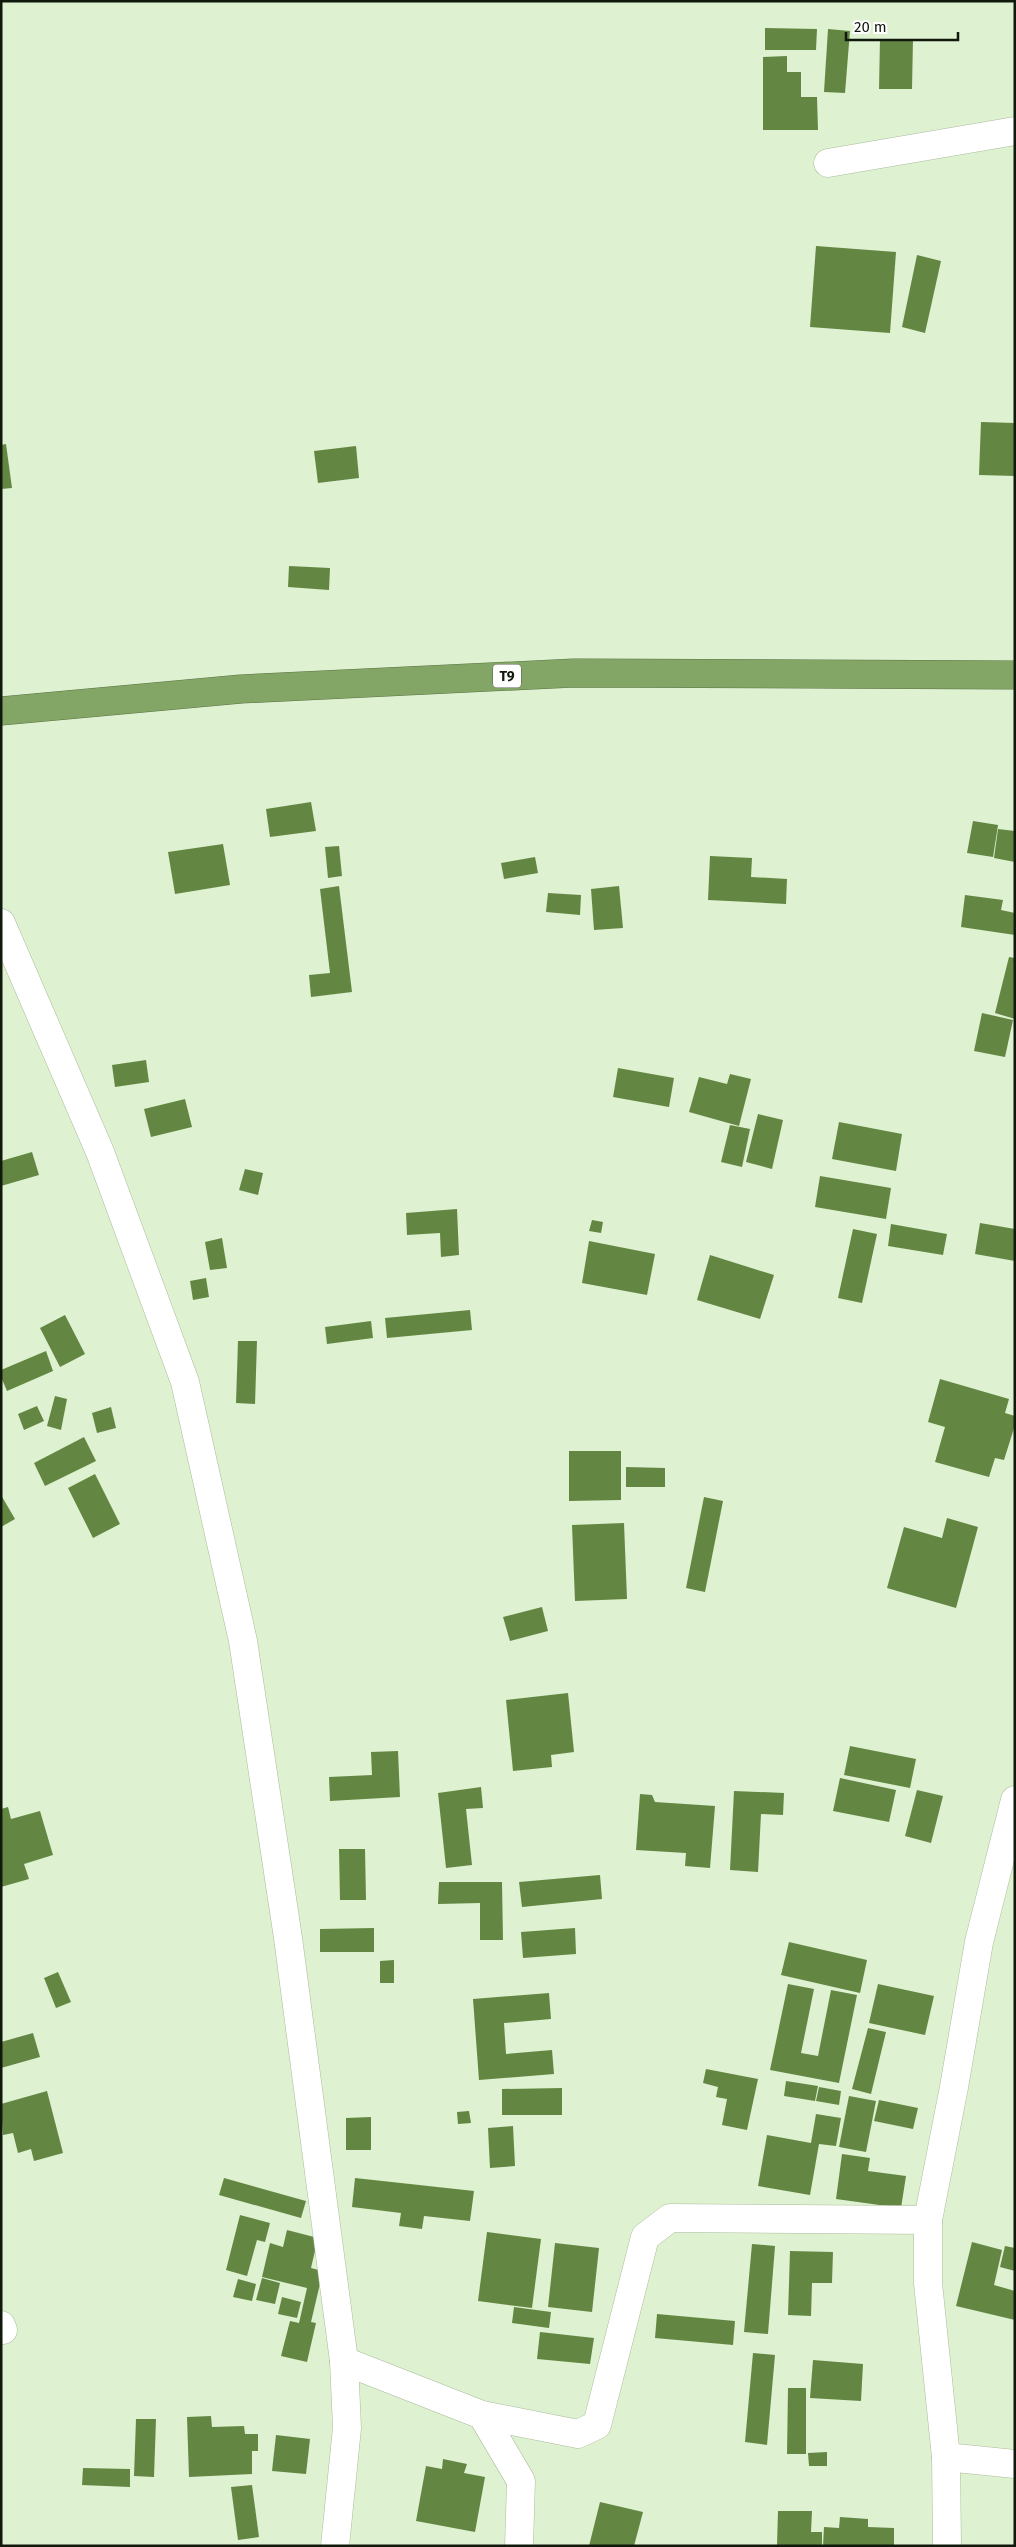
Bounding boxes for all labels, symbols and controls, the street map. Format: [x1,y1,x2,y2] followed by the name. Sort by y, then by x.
[846,10,958,42] scale bar
[854,18,887,36] text: 20 m
[493,664,521,688] road number: T9

